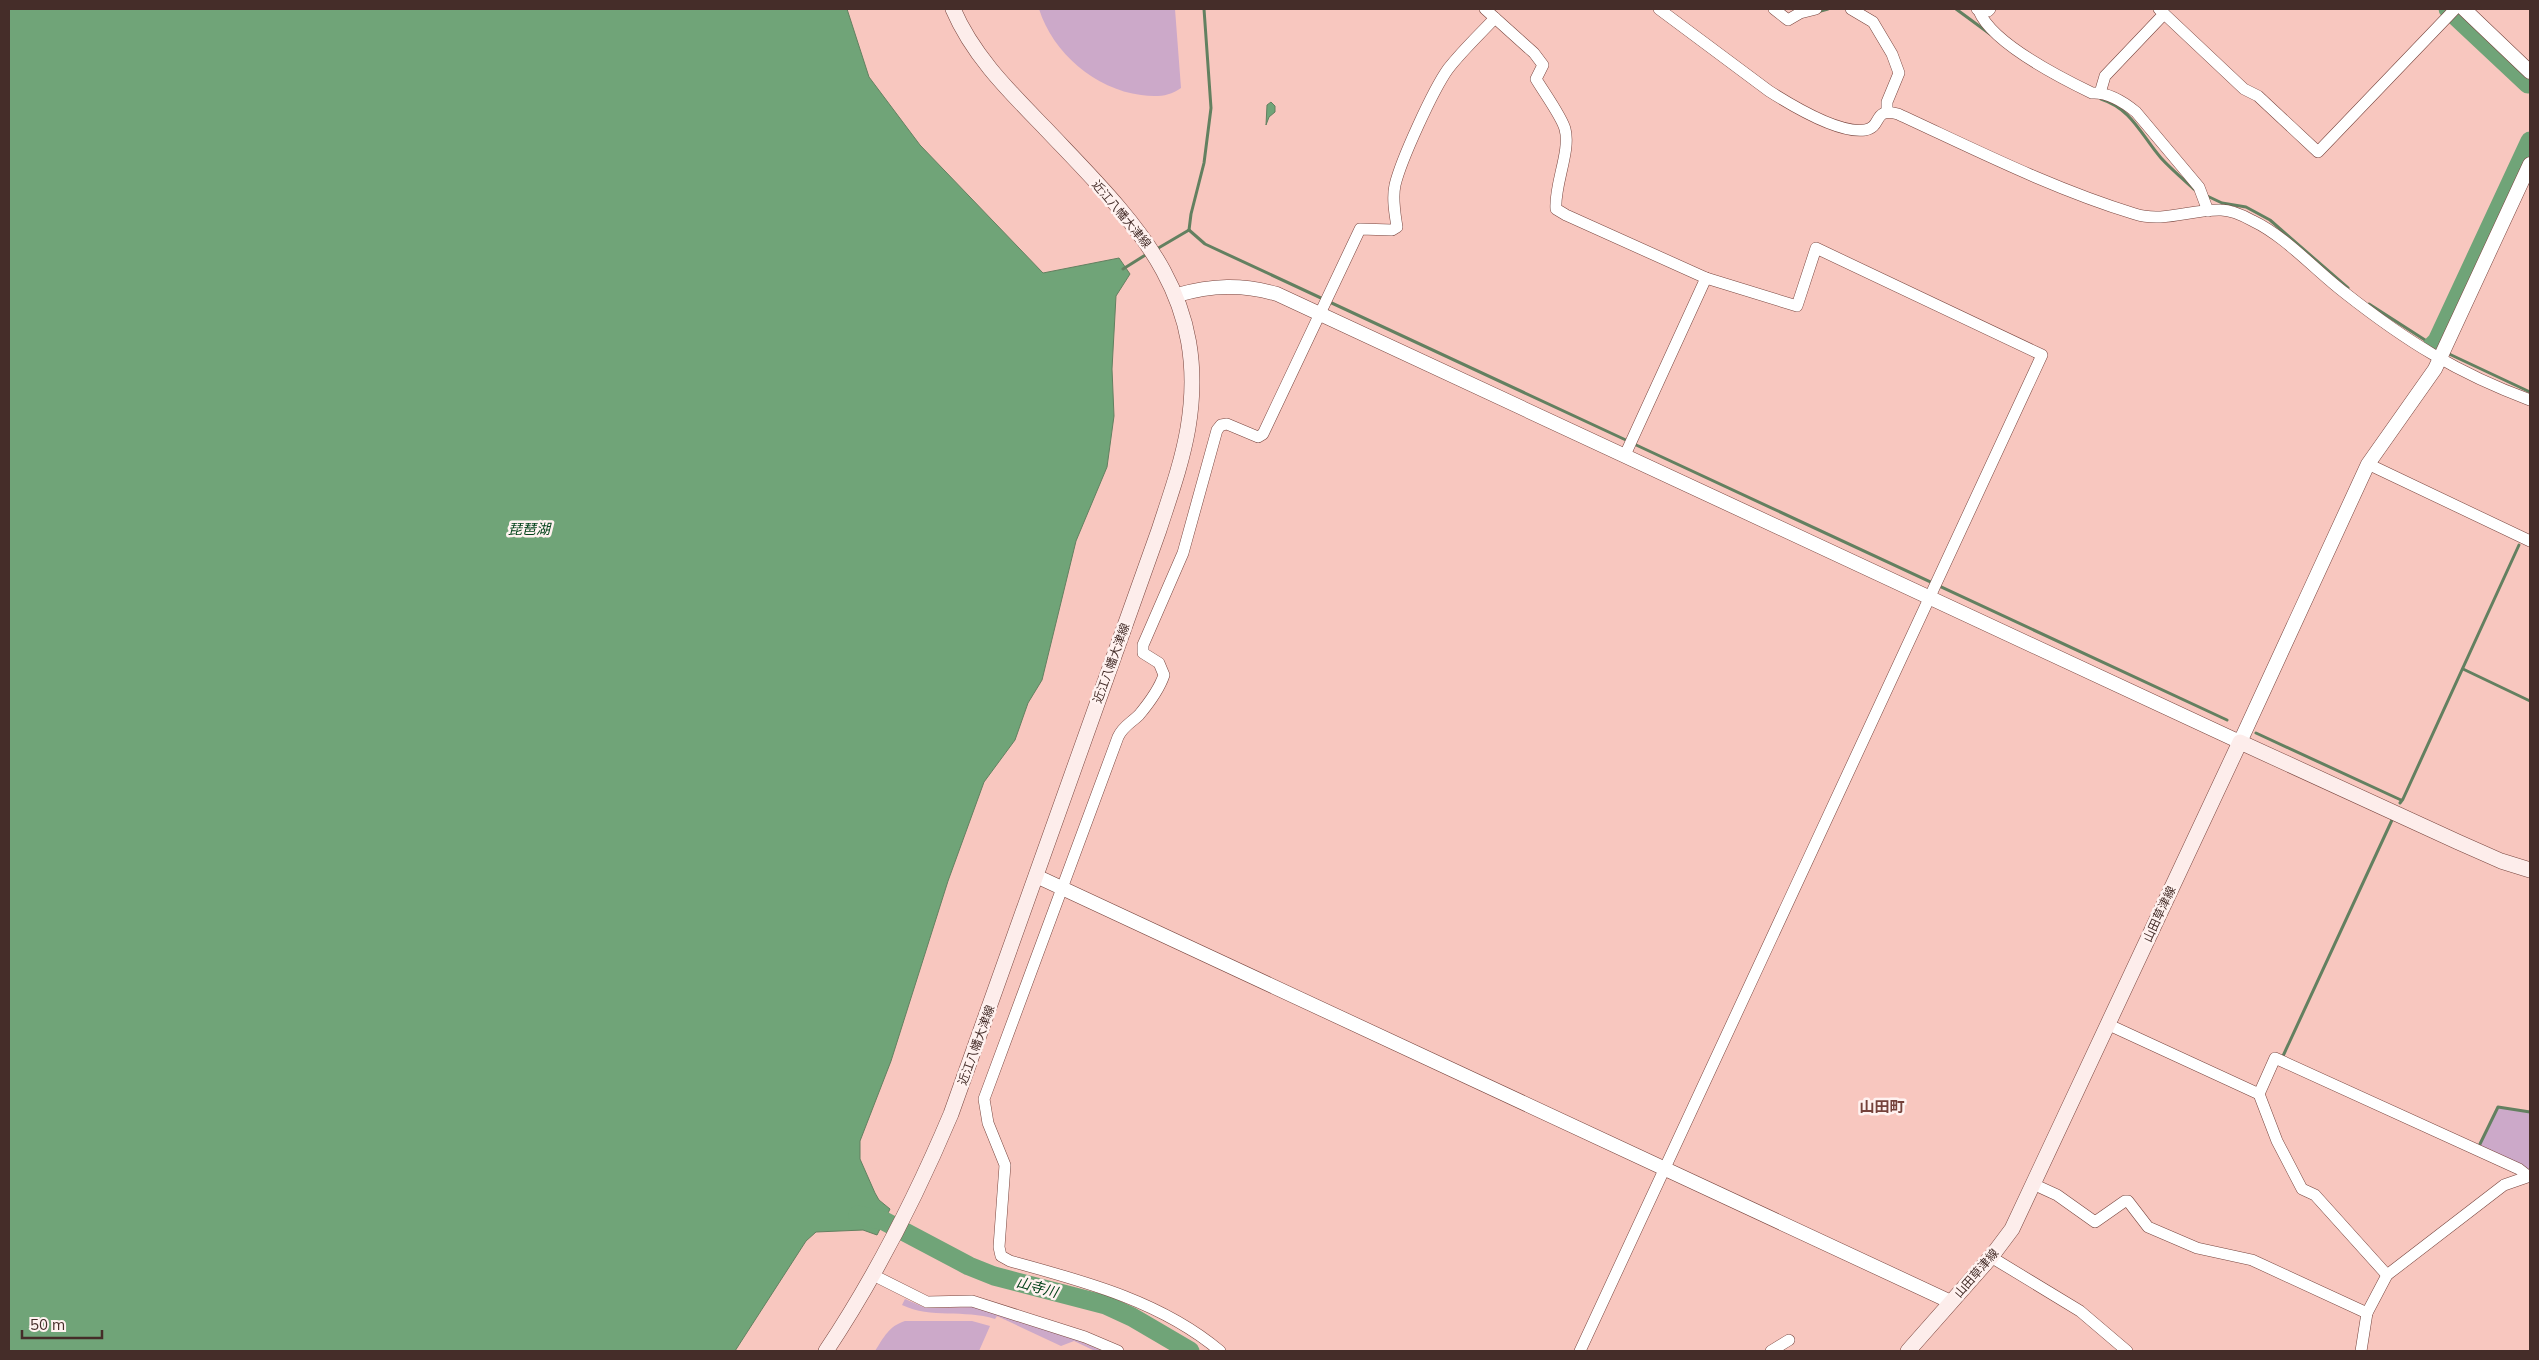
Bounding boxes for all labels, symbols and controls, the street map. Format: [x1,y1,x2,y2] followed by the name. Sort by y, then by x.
[1089,177,1155,251] street label: 近江八幡大津線
[508,520,552,538] water label: 琵琶湖
[1090,621,1132,705] street label: 近江八幡大津線
[2140,884,2178,944] street label: 山田草津線
[955,1003,997,1087] street label: 近江八幡大津線
[1859,1097,1905,1116] district label: 山田町
[1951,1245,2001,1301] street label: 山田草津線
[1014,1273,1062,1302] water label: 山寺川
[22,1308,102,1340] scale bar
[30,1315,65,1334] text: 50 m

